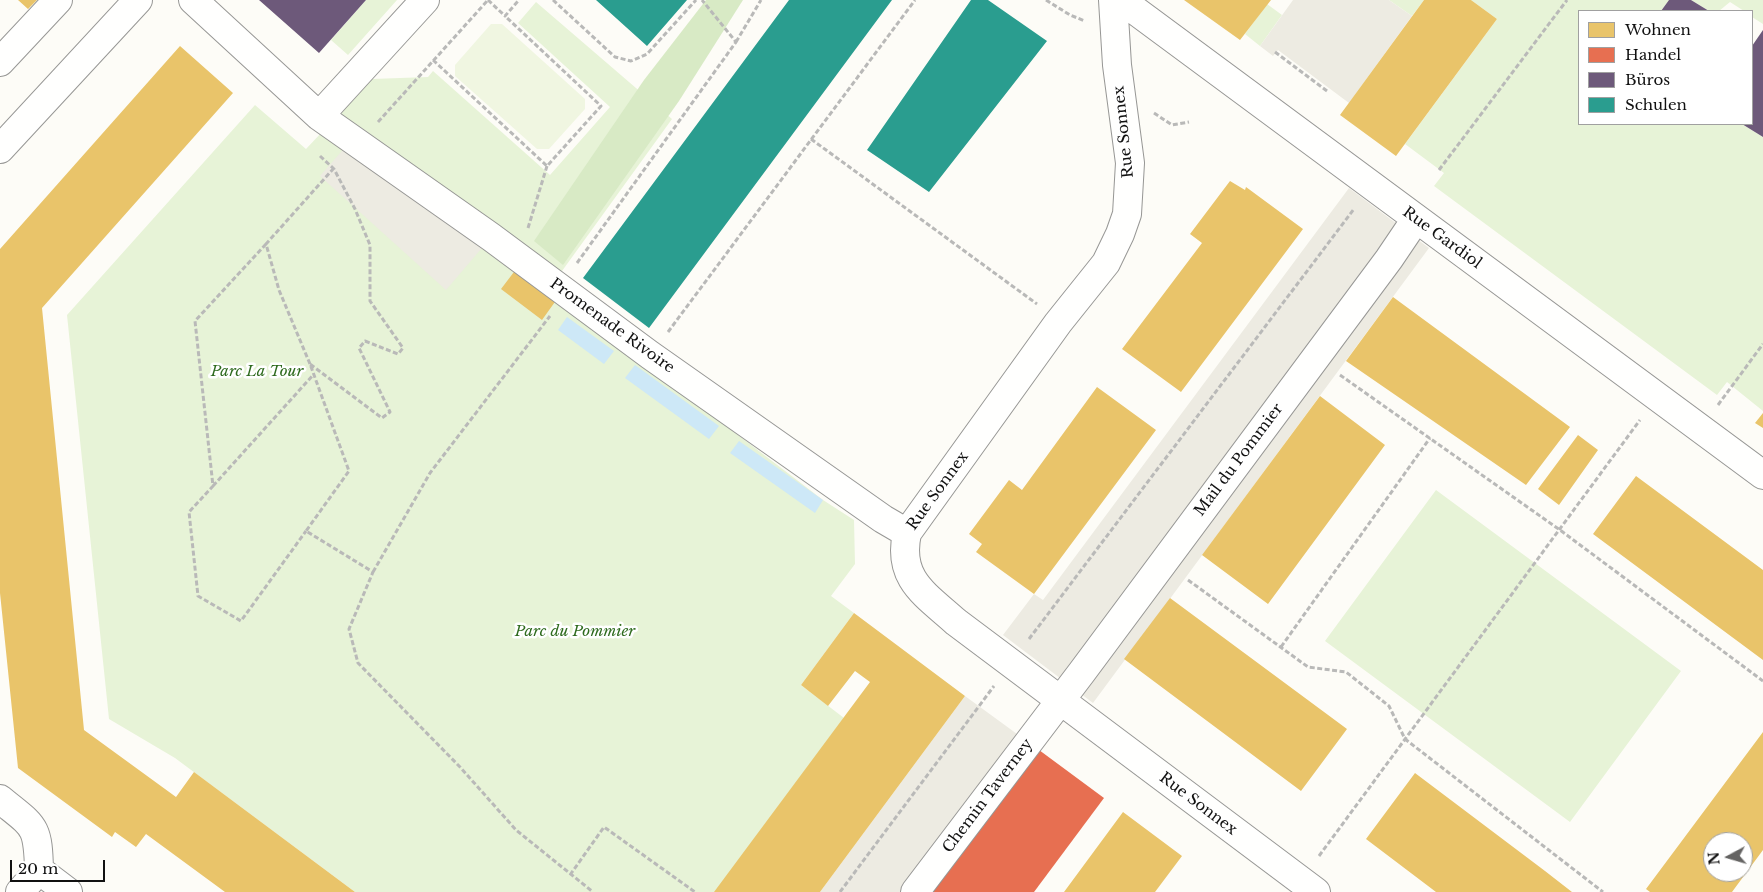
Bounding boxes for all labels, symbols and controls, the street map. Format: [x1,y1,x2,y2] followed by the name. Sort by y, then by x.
[1578,10,1753,125] legend
[1625,20,1691,39] text: Wohnen
[1625,45,1681,64] text: Handel
[1625,70,1670,89] text: Büros
[1110,85,1138,179] street label: Rue Sonnex
[1625,95,1687,114] text: Schulen
[1399,203,1485,273] street label: Rue Gardiol
[546,275,678,377] street label: Promenade Rivoire
[211,363,303,381] park label: Parc La Tour
[1191,400,1287,520] street label: Mail du Pommier
[904,448,972,534] street label: Rue Sonnex
[515,623,635,641] park label: Parc du Pommier
[939,735,1037,857] street label: Chemin Taverney
[1156,769,1240,839] street label: Rue Sonnex
[1703,832,1753,882] north arrow
[12,850,108,882] scale bar
[1704,851,1724,866] text: N
[18,859,58,878] text: 20 m

